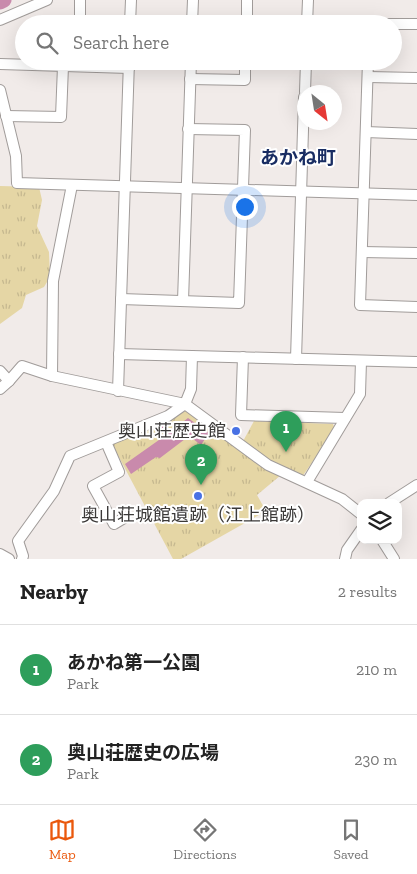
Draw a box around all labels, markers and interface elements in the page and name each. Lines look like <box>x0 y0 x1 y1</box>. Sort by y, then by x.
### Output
search box <box>15 15 402 70</box>
icon: search <box>33 29 61 57</box>
text: Search here <box>73 31 169 54</box>
north arrow <box>297 85 342 130</box>
district label: あかね町 <box>260 146 336 169</box>
your location <box>232 194 258 220</box>
pin: 1 <box>270 411 302 452</box>
place label: 奥山荘歴史館 <box>118 420 226 442</box>
marker: 奥山荘歴史館 <box>230 425 242 437</box>
pin: 2 <box>185 444 217 485</box>
marker: 奥山荘城館遺跡（江上館跡） <box>192 490 204 502</box>
map controls <box>357 499 402 544</box>
button: layers <box>357 499 402 544</box>
place label: 奥山荘城館遺跡（江上館跡） <box>81 504 315 526</box>
text: Nearby <box>20 579 88 604</box>
text: 2 results <box>338 582 397 601</box>
text: あかね第一公園 <box>67 651 200 674</box>
text: 1 <box>33 660 39 679</box>
text: 210 m <box>356 660 397 679</box>
text: Park <box>67 674 99 693</box>
text: 奥山荘歴史の広場 <box>67 741 219 764</box>
text: 2 <box>32 750 40 769</box>
text: 230 m <box>354 750 397 769</box>
text: Park <box>67 764 99 783</box>
tab: Map <box>48 816 76 863</box>
tab: Directions <box>173 816 237 863</box>
tab: Saved <box>333 816 369 863</box>

